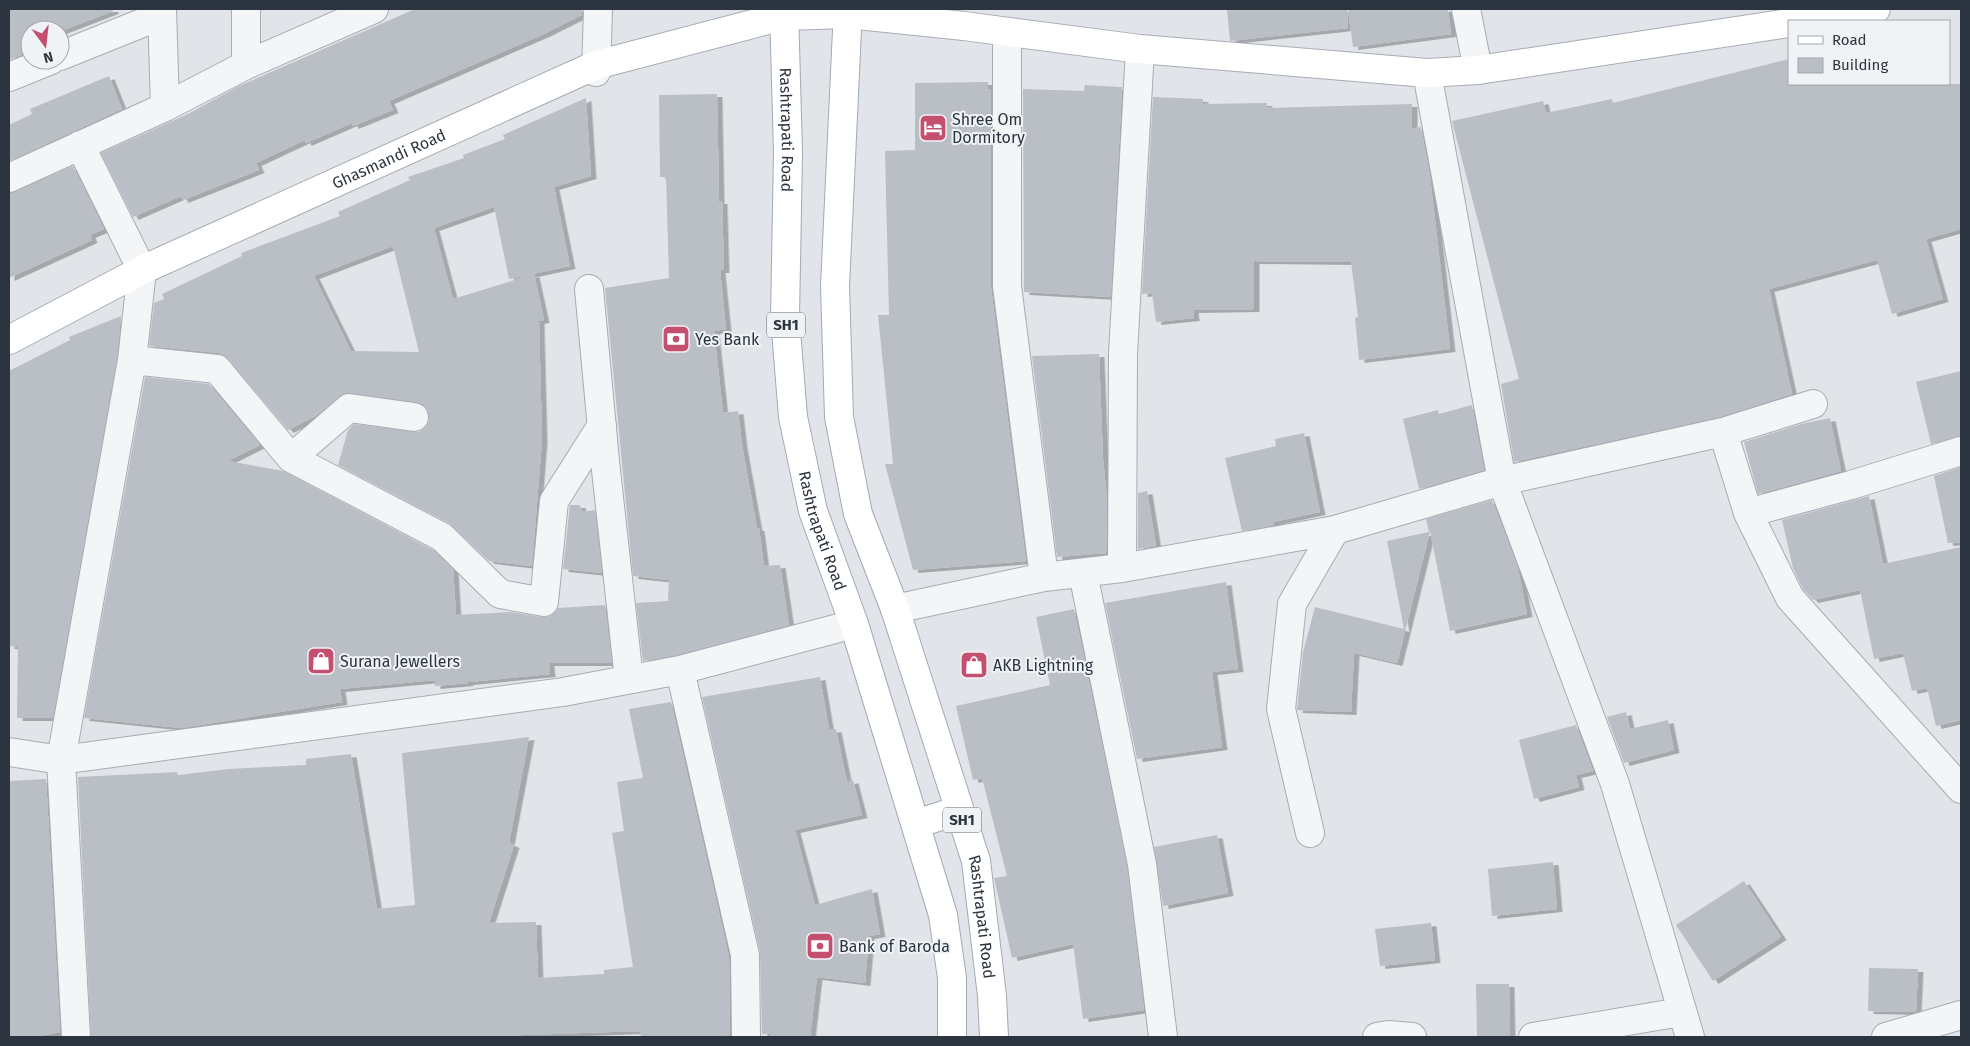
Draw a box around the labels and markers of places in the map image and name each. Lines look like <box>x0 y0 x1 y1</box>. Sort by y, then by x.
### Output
place label: Shree Om Dormitory <box>952 110 1025 147</box>
hotel icon: Shree Om Dormitory <box>918 113 948 143</box>
bank icon: Yes Bank <box>661 324 691 354</box>
place label: Yes Bank <box>695 330 760 349</box>
shop icon: Surana Jewellers <box>306 646 336 676</box>
shop icon: AKB Lightning <box>959 650 989 680</box>
place label: Surana Jewellers <box>340 652 460 671</box>
place label: AKB Lightning <box>993 656 1094 675</box>
bank icon: Bank of Baroda <box>805 931 835 961</box>
place label: Bank of Baroda <box>839 937 950 956</box>

